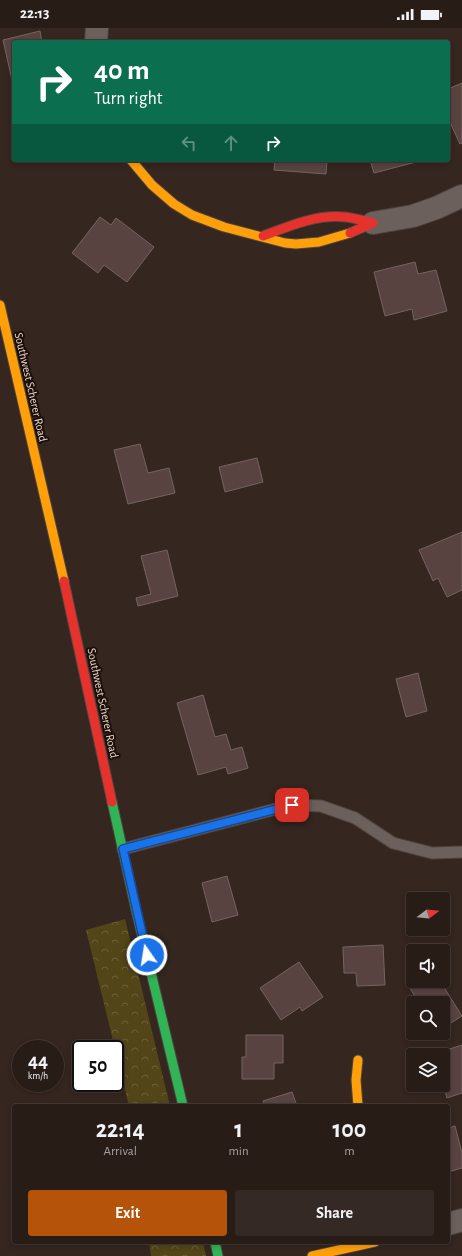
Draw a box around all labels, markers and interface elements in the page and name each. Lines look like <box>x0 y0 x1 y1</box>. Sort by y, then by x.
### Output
text: 22:13 <box>20 6 49 21</box>
icon: right <box>28 56 80 108</box>
text: 40 m <box>94 57 150 85</box>
text: Turn right <box>94 90 163 108</box>
icon: left <box>178 132 200 154</box>
icon: ahead <box>220 132 242 154</box>
icon: right <box>262 132 284 154</box>
street label: Southwest Scherer Road <box>13 331 49 443</box>
street label: Southwest Scherer Road <box>85 647 121 759</box>
pin <box>275 788 309 822</box>
icon: arrive <box>281 794 303 816</box>
north arrow <box>406 892 450 936</box>
map controls <box>406 892 450 1092</box>
position arrow <box>126 934 168 976</box>
button: sound <box>406 944 450 988</box>
button: search <box>406 996 450 1040</box>
speed limit sign: 50 <box>72 1040 124 1092</box>
button: layers <box>406 1048 450 1092</box>
text: 44 <box>28 1051 48 1071</box>
text: km/h <box>28 1071 48 1081</box>
text: 22:14 <box>96 1118 145 1142</box>
text: 1 <box>234 1118 243 1142</box>
text: 100 <box>333 1118 366 1142</box>
text: Arrival <box>104 1145 137 1158</box>
text: min <box>228 1145 249 1158</box>
text: m <box>344 1145 355 1158</box>
button: Exit <box>28 1190 227 1236</box>
button: Share <box>235 1190 434 1236</box>

